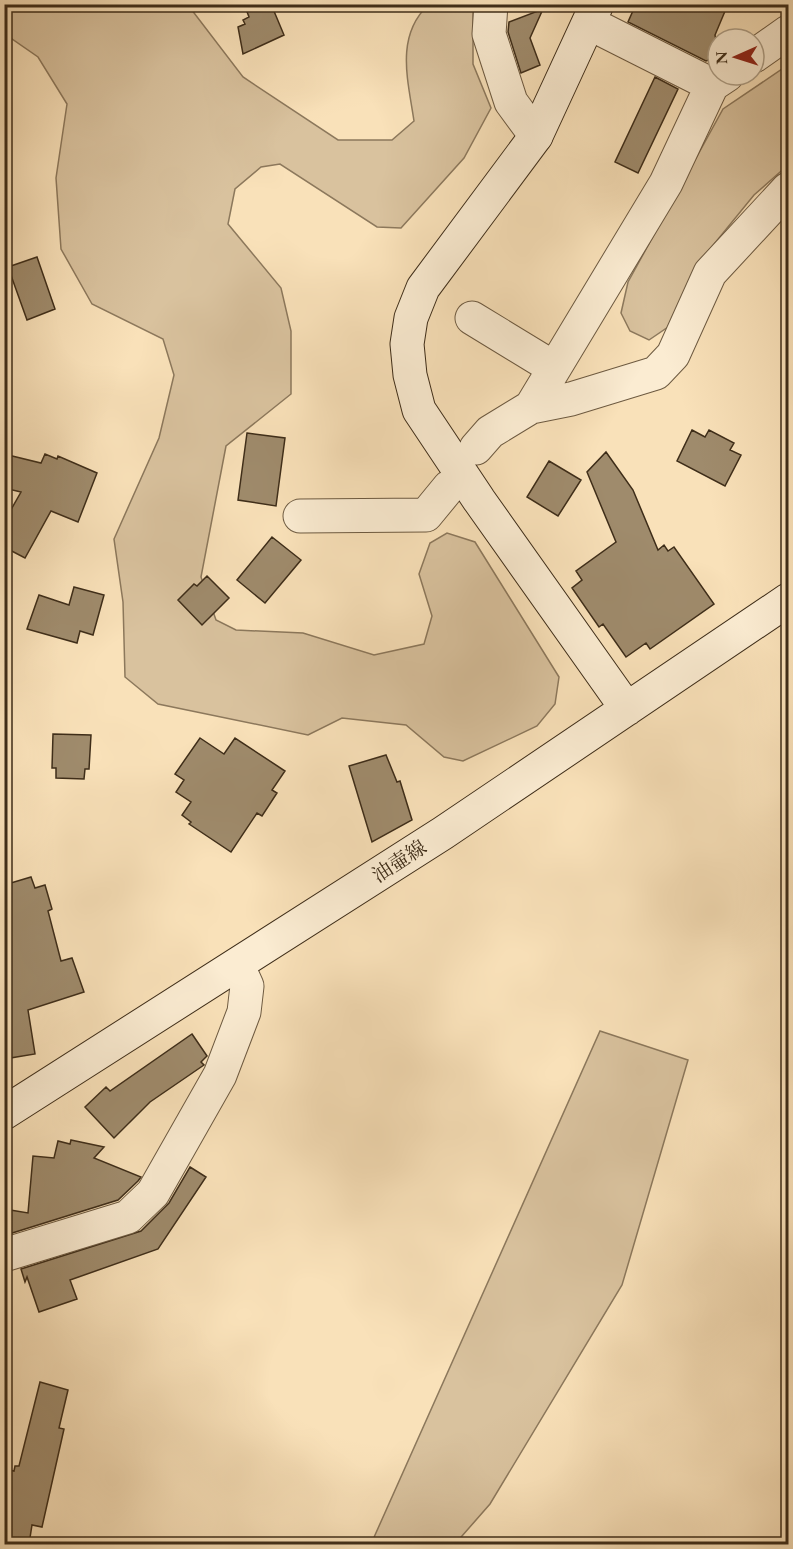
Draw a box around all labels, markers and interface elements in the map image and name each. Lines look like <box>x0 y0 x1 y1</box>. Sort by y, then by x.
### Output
north arrow <box>706 27 766 87</box>
text: N <box>711 51 732 65</box>
street label: 油壷線 <box>367 834 431 888</box>

